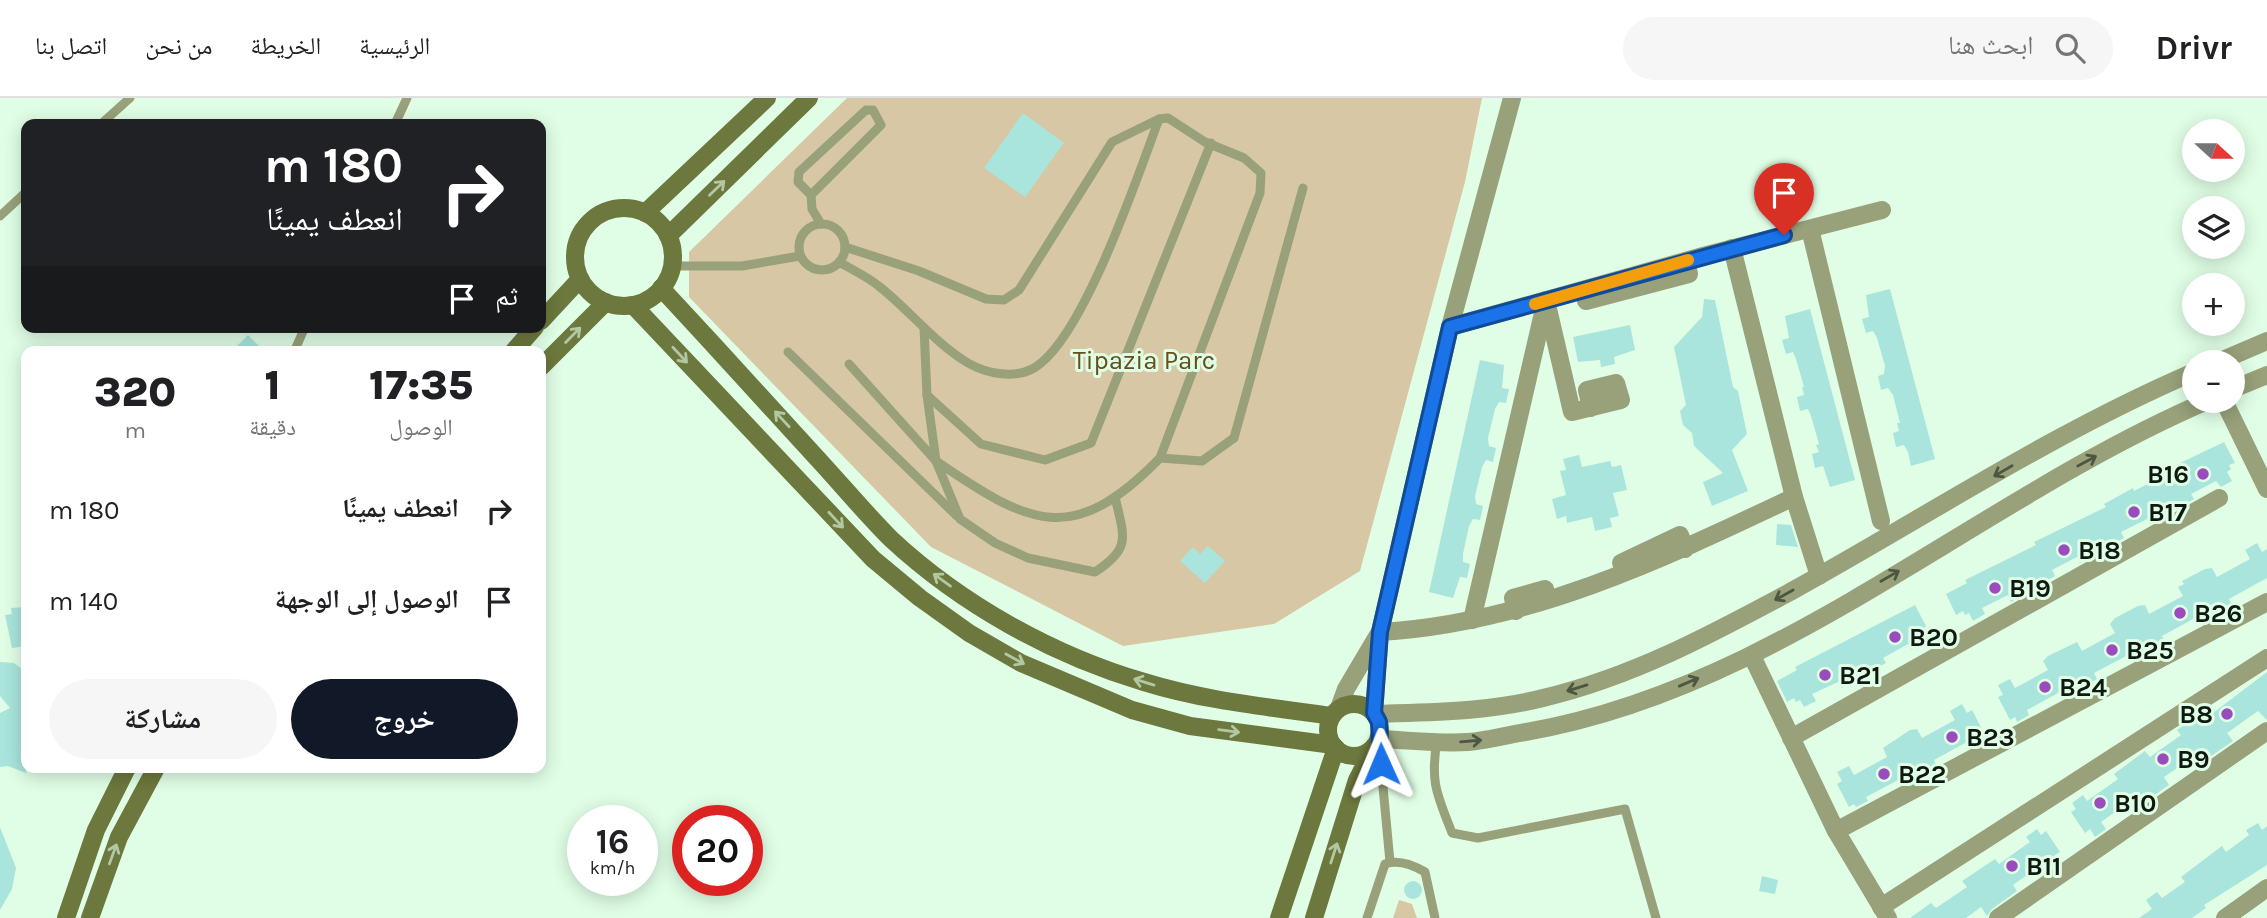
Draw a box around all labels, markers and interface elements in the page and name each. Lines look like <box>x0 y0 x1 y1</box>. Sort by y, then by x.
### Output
search box <box>1623 17 2113 80</box>
icon: search <box>2051 29 2089 67</box>
text: Drivr <box>2155 29 2232 67</box>
text: ابحث هنا <box>1948 30 2033 61</box>
text: اتصل بنا <box>35 32 107 60</box>
text: من نحن <box>145 32 213 60</box>
text: الخريطة <box>251 32 321 60</box>
text: الرئيسية <box>359 32 430 60</box>
north arrow <box>2182 119 2245 182</box>
map controls <box>2182 119 2245 413</box>
text: 180 m <box>264 137 403 194</box>
icon: right <box>427 147 518 238</box>
pin <box>1754 163 1814 235</box>
icon: arrive <box>1765 174 1803 212</box>
one-way arrow <box>708 180 725 197</box>
button: layers <box>2182 196 2245 259</box>
text: انعطف يمينًا <box>266 201 403 238</box>
button: + <box>2182 273 2245 336</box>
icon: arrive <box>443 280 481 318</box>
text: ثم <box>495 281 518 312</box>
one-way arrow <box>565 326 582 343</box>
park label: Tipazia Parc <box>1073 345 1215 376</box>
one-way arrow <box>672 346 688 364</box>
button: − <box>2182 350 2245 413</box>
text: 1 <box>265 360 281 410</box>
text: 17:35 <box>369 360 473 410</box>
text: 320 <box>94 367 176 417</box>
one-way arrow <box>774 411 790 429</box>
text: دقيقة <box>249 414 296 441</box>
text: الوصول <box>389 414 453 441</box>
text: m <box>124 417 146 444</box>
one-way arrow <box>2076 454 2096 468</box>
place label: B16 <box>2147 459 2189 490</box>
one-way arrow <box>1994 464 2014 478</box>
marker: B16 <box>2195 466 2211 482</box>
icon: right <box>480 492 518 530</box>
text: انعطف يمينًا <box>342 493 459 524</box>
text: 180 m <box>49 495 120 526</box>
place label: B17 <box>2148 497 2187 528</box>
marker: B17 <box>2126 504 2142 520</box>
one-way arrow <box>828 511 845 528</box>
place label: B18 <box>2078 535 2121 566</box>
marker: B18 <box>2056 542 2072 558</box>
one-way arrow <box>1879 569 1900 582</box>
one-way arrow <box>933 573 952 587</box>
place label: B19 <box>2009 573 2051 604</box>
marker: B19 <box>1987 580 2003 596</box>
icon: arrive <box>480 583 518 621</box>
text: الوصول إلى الوجهة <box>275 584 459 615</box>
text: 140 m <box>49 586 118 617</box>
one-way arrow <box>1774 589 1795 602</box>
place label: B26 <box>2194 598 2242 629</box>
marker: B26 <box>2172 605 2188 621</box>
place label: B20 <box>1909 622 1958 653</box>
marker: B20 <box>1887 629 1903 645</box>
place label: B25 <box>2126 635 2174 666</box>
marker: B25 <box>2104 642 2120 658</box>
one-way arrow <box>1004 652 1024 666</box>
place label: B21 <box>1839 660 1881 691</box>
marker: B21 <box>1817 667 1833 683</box>
place label: B24 <box>2059 672 2108 703</box>
one-way arrow <box>1134 675 1156 687</box>
one-way arrow <box>1678 675 1700 688</box>
button: مشاركة <box>49 679 277 759</box>
button: خروج <box>291 679 518 759</box>
marker: B24 <box>2037 679 2053 695</box>
one-way arrow <box>1567 683 1589 696</box>
place label: B8 <box>2179 699 2213 730</box>
marker: B8 <box>2219 706 2235 722</box>
place label: B23 <box>1966 722 2015 753</box>
one-way arrow <box>1217 725 1240 738</box>
position arrow <box>1344 727 1418 801</box>
marker: B23 <box>1944 729 1960 745</box>
one-way arrow <box>1459 734 1482 747</box>
place label: B9 <box>2177 744 2210 775</box>
marker: B9 <box>2155 751 2171 767</box>
place label: B22 <box>1898 759 1946 790</box>
marker: B22 <box>1876 766 1892 782</box>
place label: B10 <box>2114 788 2157 819</box>
marker: B10 <box>2092 795 2108 811</box>
speed limit sign: 20 <box>672 805 763 896</box>
text: 16 <box>596 821 629 862</box>
one-way arrow <box>1329 842 1342 864</box>
one-way arrow <box>108 843 120 865</box>
place label: B11 <box>2026 851 2061 882</box>
text: km/h <box>590 857 635 879</box>
marker: B11 <box>2004 858 2020 874</box>

